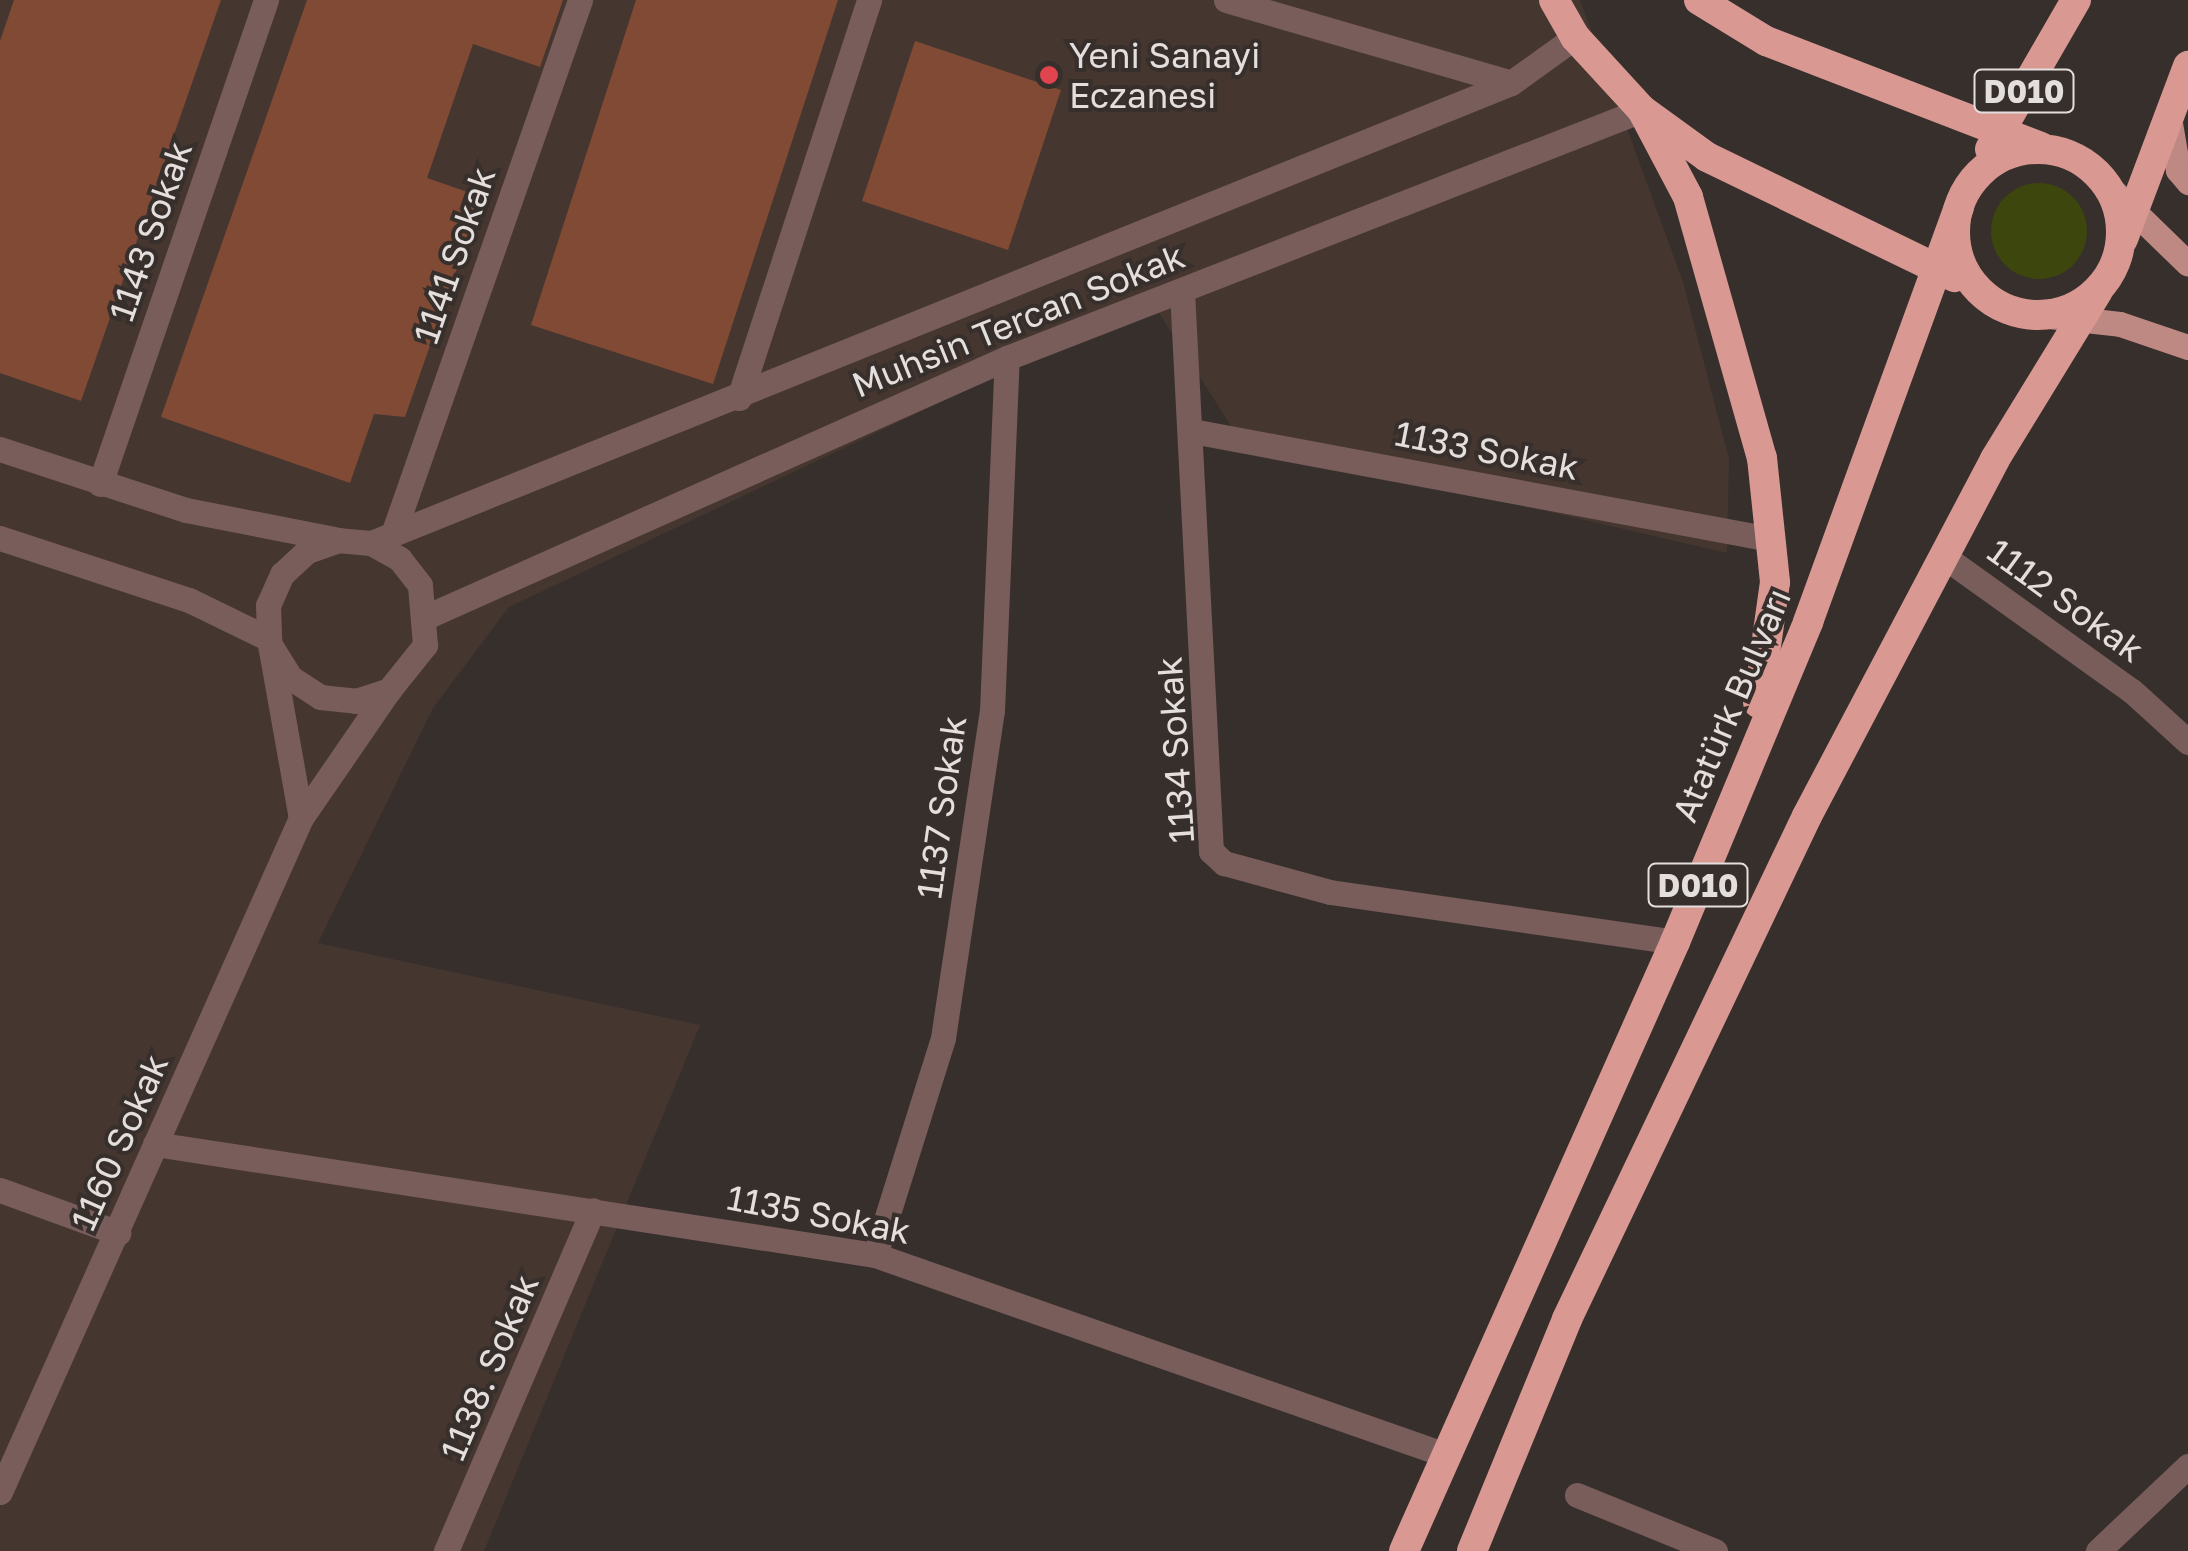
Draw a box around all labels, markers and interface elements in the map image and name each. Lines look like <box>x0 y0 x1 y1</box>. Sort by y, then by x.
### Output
place label: Yeni Sanayi Eczanesi <box>1069 34 1260 116</box>
marker: Yeni Sanayi Eczanesi <box>1038 64 1060 86</box>
road number: D010 <box>1972 64 2076 118</box>
street label: 1143 Sokak <box>100 136 200 326</box>
street label: 1141 Sokak <box>404 161 504 349</box>
street label: Muhsin Tercan Sokak <box>846 234 1190 406</box>
street label: 1133 Sokak <box>1392 412 1582 488</box>
street label: 1112 Sokak <box>1980 529 2152 671</box>
street label: Atatürk Bulvarı <box>1663 582 1799 828</box>
street label: 1134 Sokak <box>1148 655 1202 845</box>
street label: 1137 Sokak <box>907 713 975 901</box>
road number: D010 <box>1646 858 1750 912</box>
street label: 1160 Sokak <box>62 1048 176 1236</box>
street label: 1135 Sokak <box>724 1176 914 1252</box>
street label: 1138. Sokak <box>431 1268 547 1466</box>

